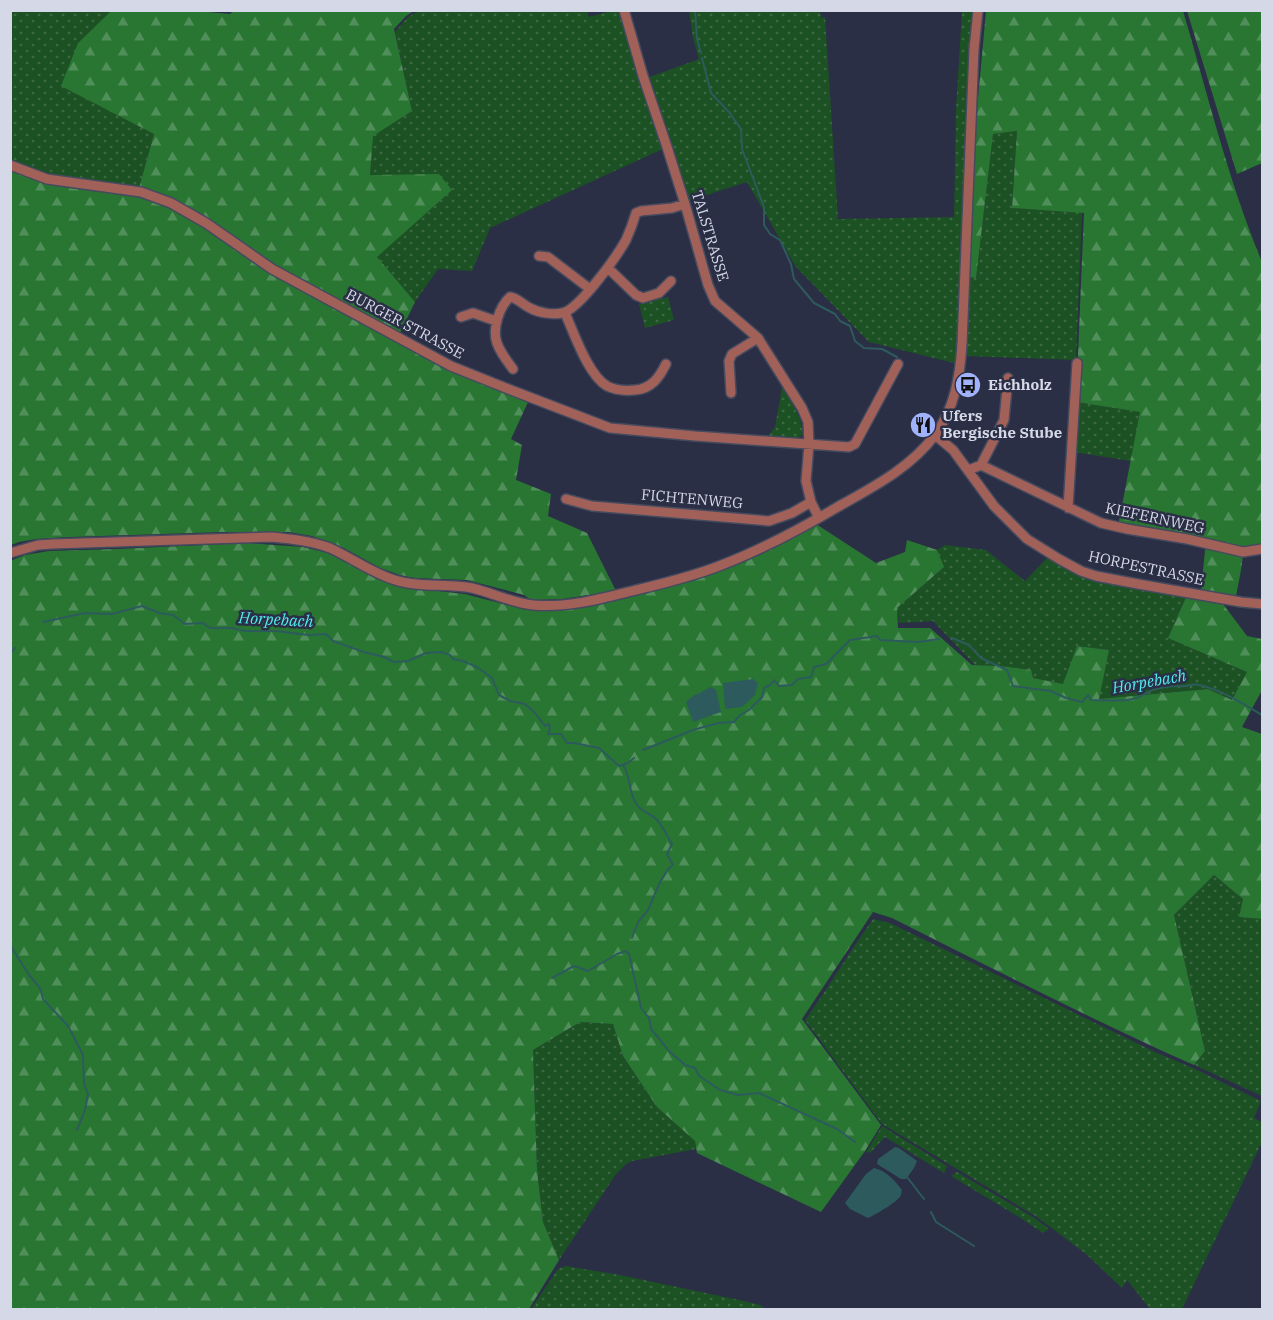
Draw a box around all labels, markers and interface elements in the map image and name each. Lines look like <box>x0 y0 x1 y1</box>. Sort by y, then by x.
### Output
street label: TALSTRASSE <box>688 188 733 284</box>
street label: BURGER STRASSE <box>343 284 468 363</box>
bus stop icon: Eichholz <box>953 370 983 400</box>
place label: Eichholz <box>988 375 1052 394</box>
place label: Ufers Bergische Stube <box>942 406 1062 442</box>
restaurant icon: Ufers Bergische Stube <box>908 410 938 440</box>
street label: FICHTENWEG <box>640 485 744 512</box>
street label: KIEFERNWEG <box>1104 498 1207 537</box>
street label: HORPESTRASSE <box>1087 546 1206 589</box>
water label: Horpebach <box>237 607 314 631</box>
water label: Horpebach <box>1109 665 1188 698</box>

